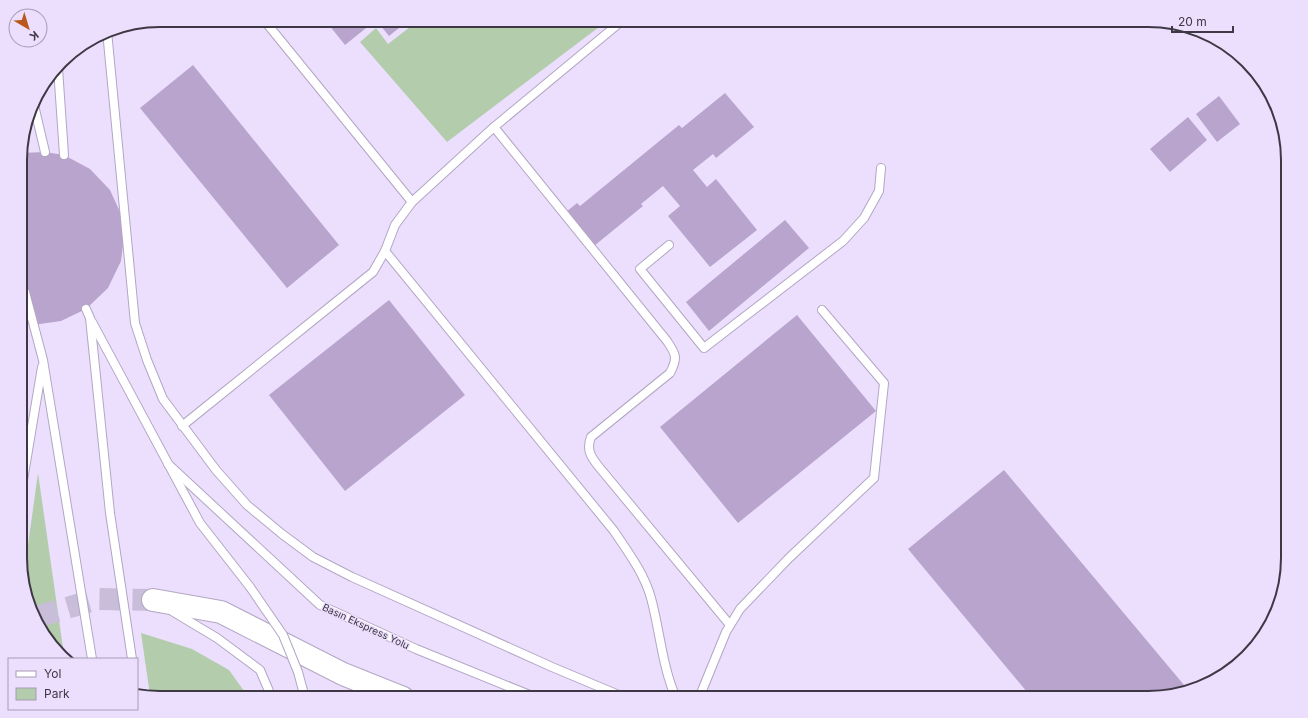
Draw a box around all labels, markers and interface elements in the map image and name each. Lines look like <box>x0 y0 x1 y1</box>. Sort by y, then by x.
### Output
north arrow <box>8 8 48 48</box>
scale bar <box>1172 8 1233 34</box>
text: 20 m <box>1178 14 1207 29</box>
text: K <box>27 28 42 44</box>
street label: Basın Ekspress Yolu <box>321 601 411 651</box>
legend <box>8 658 138 710</box>
text: Yol <box>44 666 61 681</box>
text: Park <box>44 686 70 701</box>

